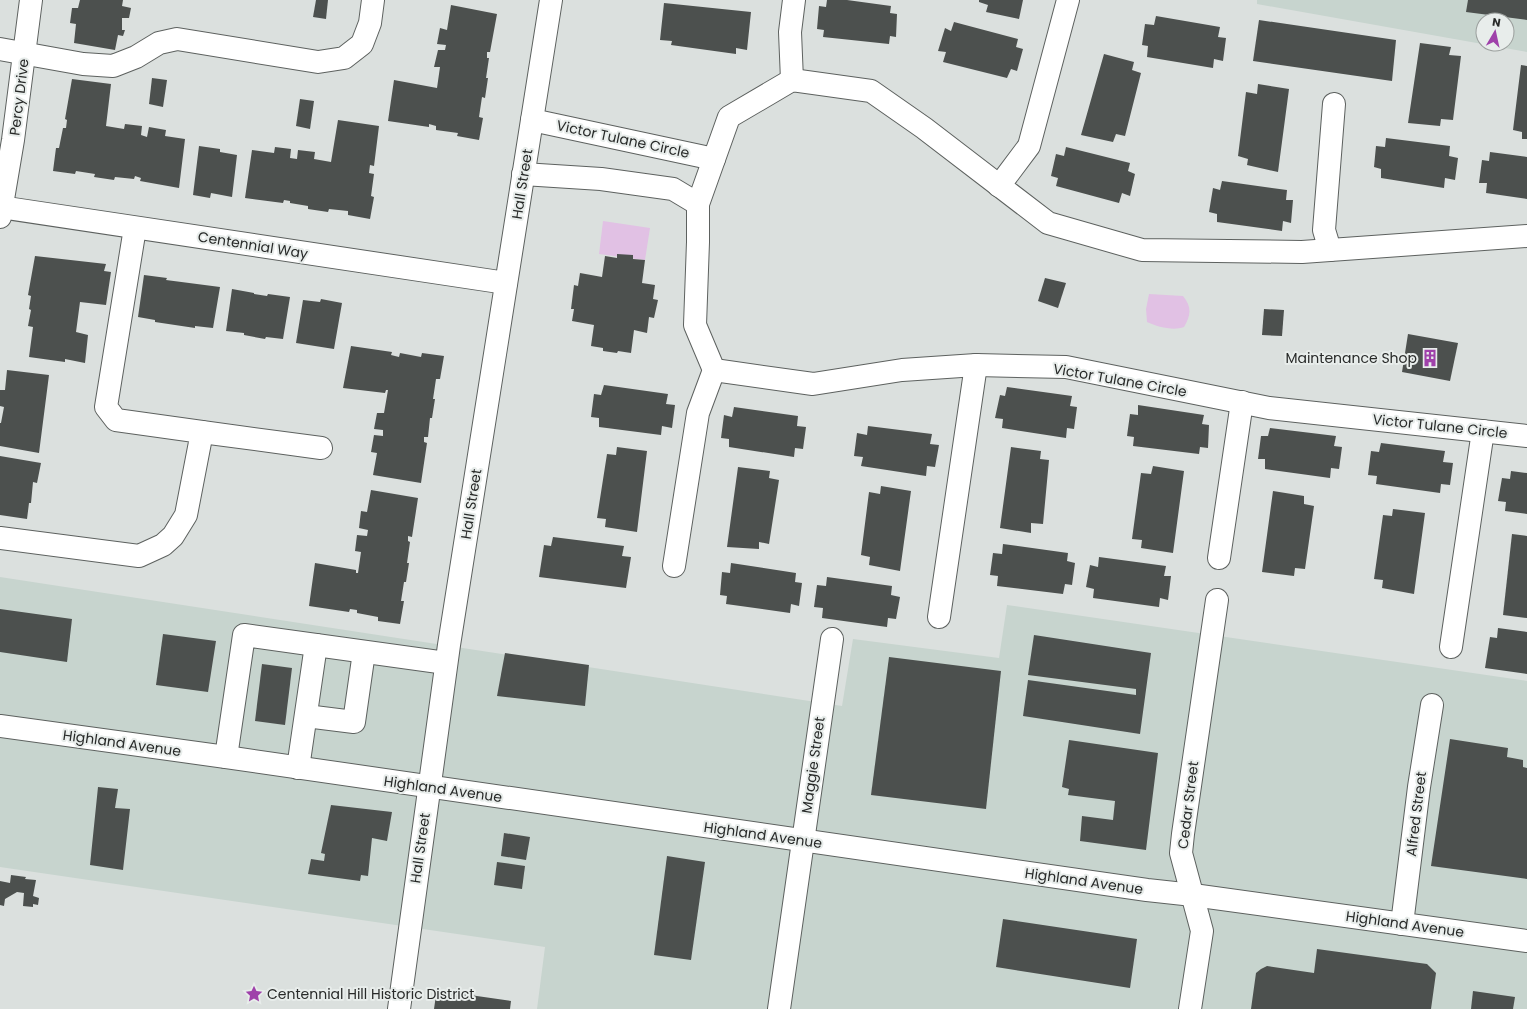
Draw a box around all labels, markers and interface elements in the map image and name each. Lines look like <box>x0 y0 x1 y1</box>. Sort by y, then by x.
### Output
north arrow <box>1475 12 1515 52</box>
text: N <box>1491 14 1502 31</box>
street label: Percy Drive <box>4 57 34 137</box>
street label: Victor Tulane Circle <box>555 115 692 163</box>
street label: Hall Street <box>507 147 537 221</box>
street label: Centennial Way <box>196 226 310 264</box>
place label: Maintenance Shop <box>1285 348 1417 368</box>
building icon: Maintenance Shop <box>1420 348 1440 368</box>
street label: Victor Tulane Circle <box>1052 358 1189 402</box>
street label: Victor Tulane Circle <box>1372 409 1509 443</box>
street label: Hall Street <box>456 467 486 541</box>
street label: Maggie Street <box>796 715 830 815</box>
street label: Highland Avenue <box>62 725 183 761</box>
street label: Cedar Street <box>1173 760 1203 850</box>
street label: Alfred Street <box>1401 770 1431 858</box>
street label: Highland Avenue <box>383 771 504 807</box>
street label: Hall Street <box>405 812 435 884</box>
street label: Highland Avenue <box>703 817 824 853</box>
street label: Highland Avenue <box>1024 863 1145 899</box>
street label: Highland Avenue <box>1345 906 1466 942</box>
place icon: Centennial Hill Historic District <box>244 984 264 1004</box>
place label: Centennial Hill Historic District <box>267 984 474 1004</box>

